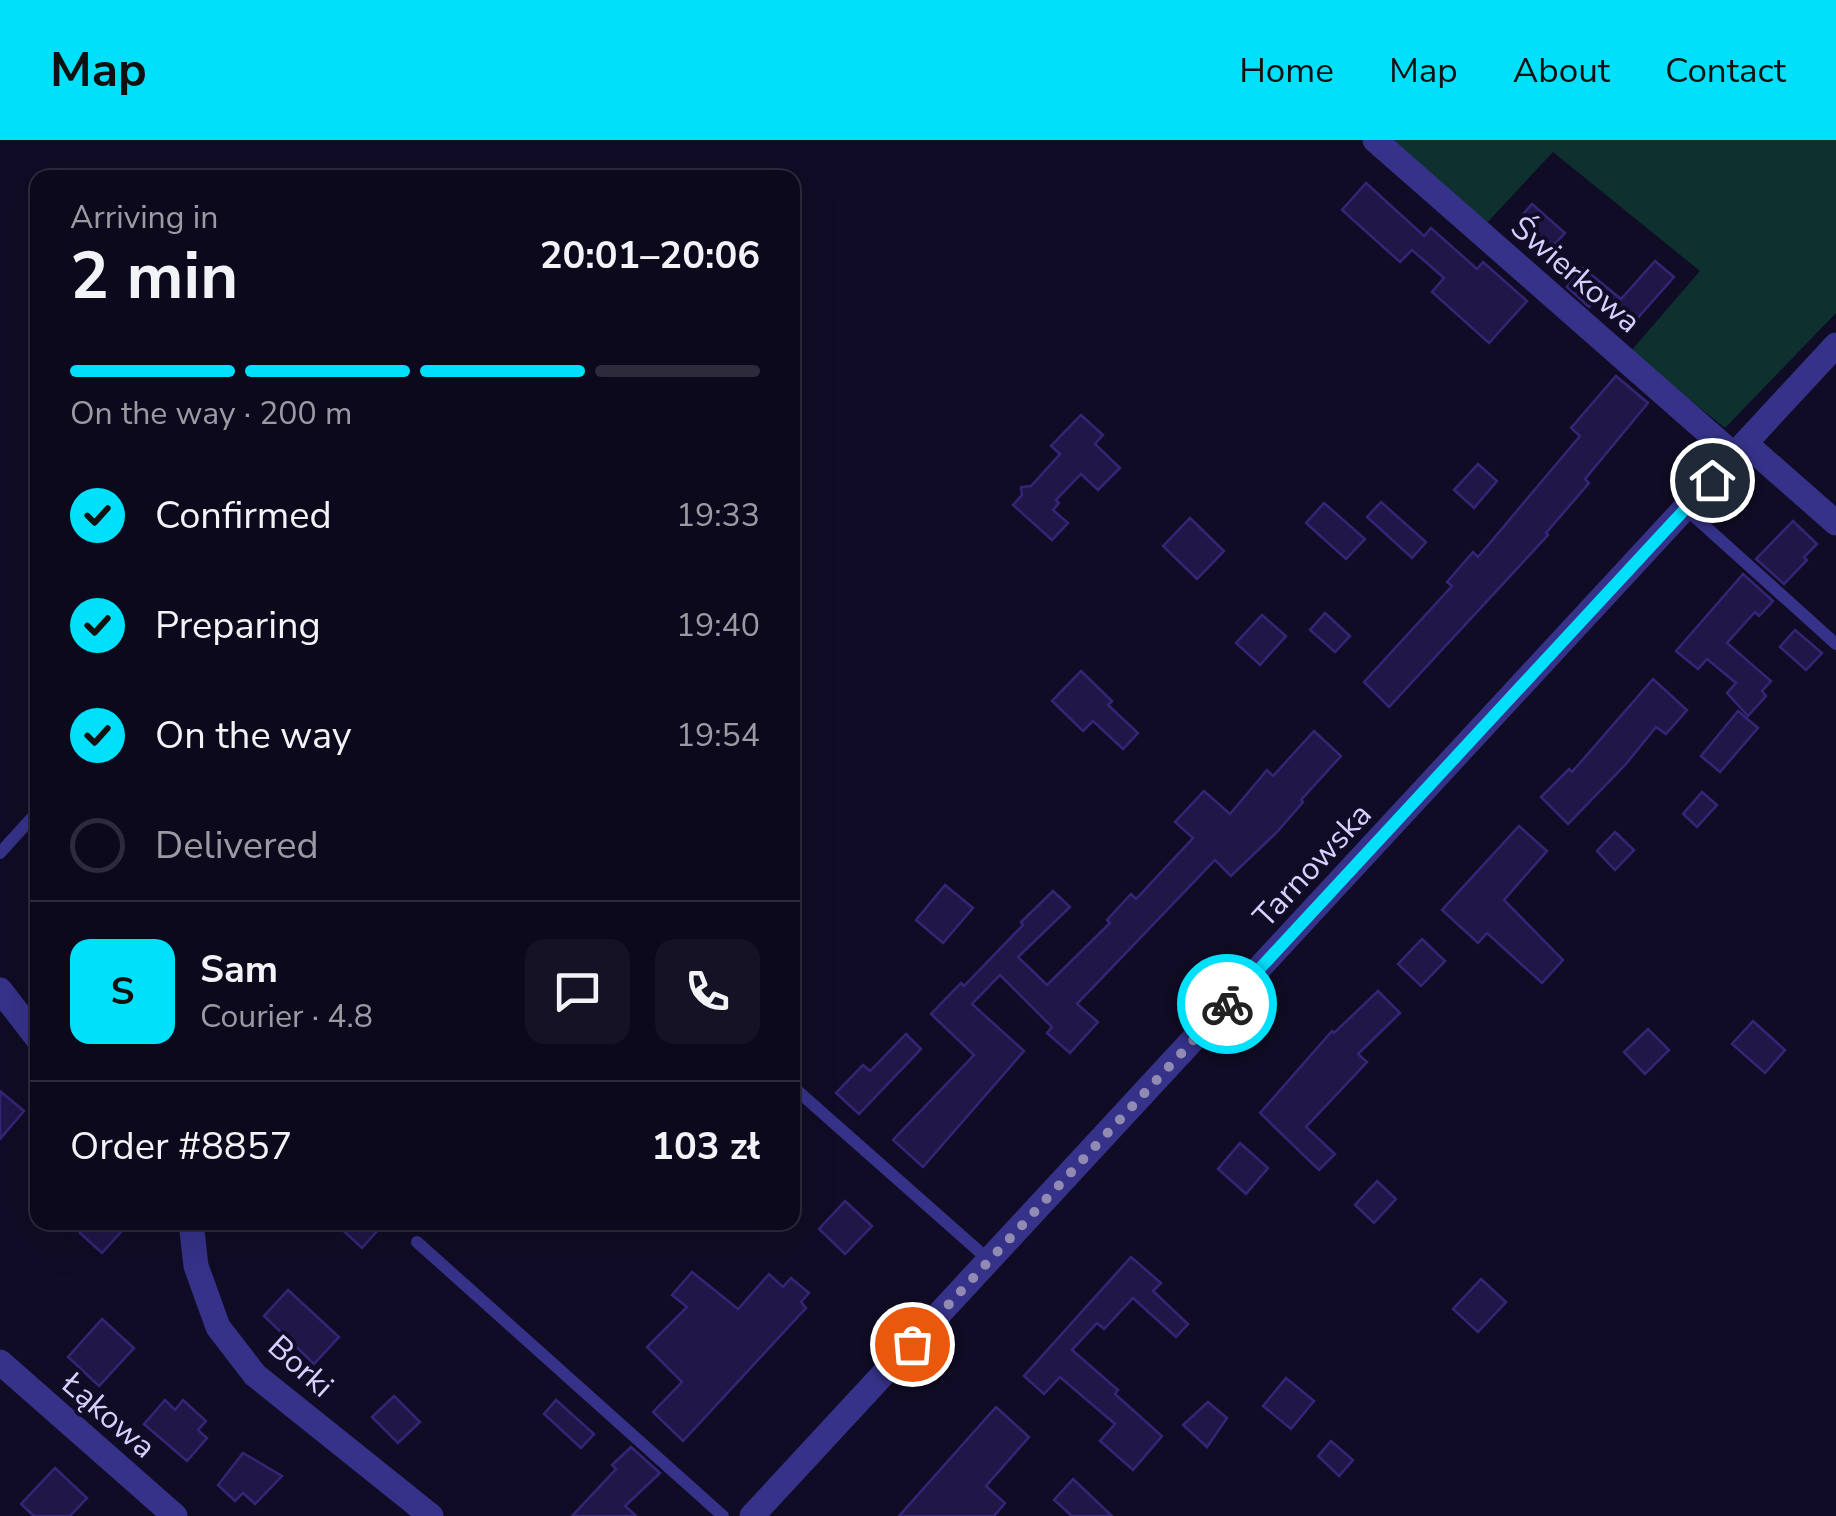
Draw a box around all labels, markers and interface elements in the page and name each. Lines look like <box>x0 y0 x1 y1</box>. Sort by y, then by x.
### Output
text: Map <box>50 37 147 103</box>
text: Home <box>1239 47 1334 94</box>
text: Map <box>1389 47 1458 94</box>
text: About <box>1513 47 1610 94</box>
text: Contact <box>1665 47 1786 94</box>
text: Arriving in <box>70 196 218 239</box>
street label: Świerkowa <box>1502 206 1650 343</box>
text: 20:01–20:06 <box>540 230 760 281</box>
text: 2 min <box>70 232 238 321</box>
text: On the way · 200 m <box>70 392 352 435</box>
pin <box>1670 438 1755 523</box>
icon: home <box>1685 453 1740 508</box>
icon: check <box>70 488 125 543</box>
text: Confirmed <box>155 490 332 541</box>
text: 19:33 <box>676 494 760 537</box>
icon: check <box>70 598 125 653</box>
text: Preparing <box>155 600 321 651</box>
text: 19:40 <box>676 604 760 647</box>
icon: check <box>70 708 125 763</box>
text: On the way <box>155 710 351 761</box>
text: 19:54 <box>676 714 760 757</box>
street label: Tarnowska <box>1244 794 1381 937</box>
text: Delivered <box>155 820 319 871</box>
button: chat <box>525 939 630 1044</box>
button: phone <box>655 939 760 1044</box>
text: Sam <box>200 944 278 995</box>
courier <box>1177 954 1277 1054</box>
text: S <box>111 966 134 1017</box>
icon: bike <box>1200 977 1255 1032</box>
text: Courier · 4.8 <box>200 995 373 1038</box>
text: Order #8857 <box>70 1121 292 1172</box>
text: 103 zł <box>651 1121 760 1172</box>
pin <box>870 1302 955 1387</box>
icon: bag <box>885 1317 940 1372</box>
street label: Borki <box>259 1326 343 1407</box>
street label: Łąkowa <box>52 1362 165 1468</box>

